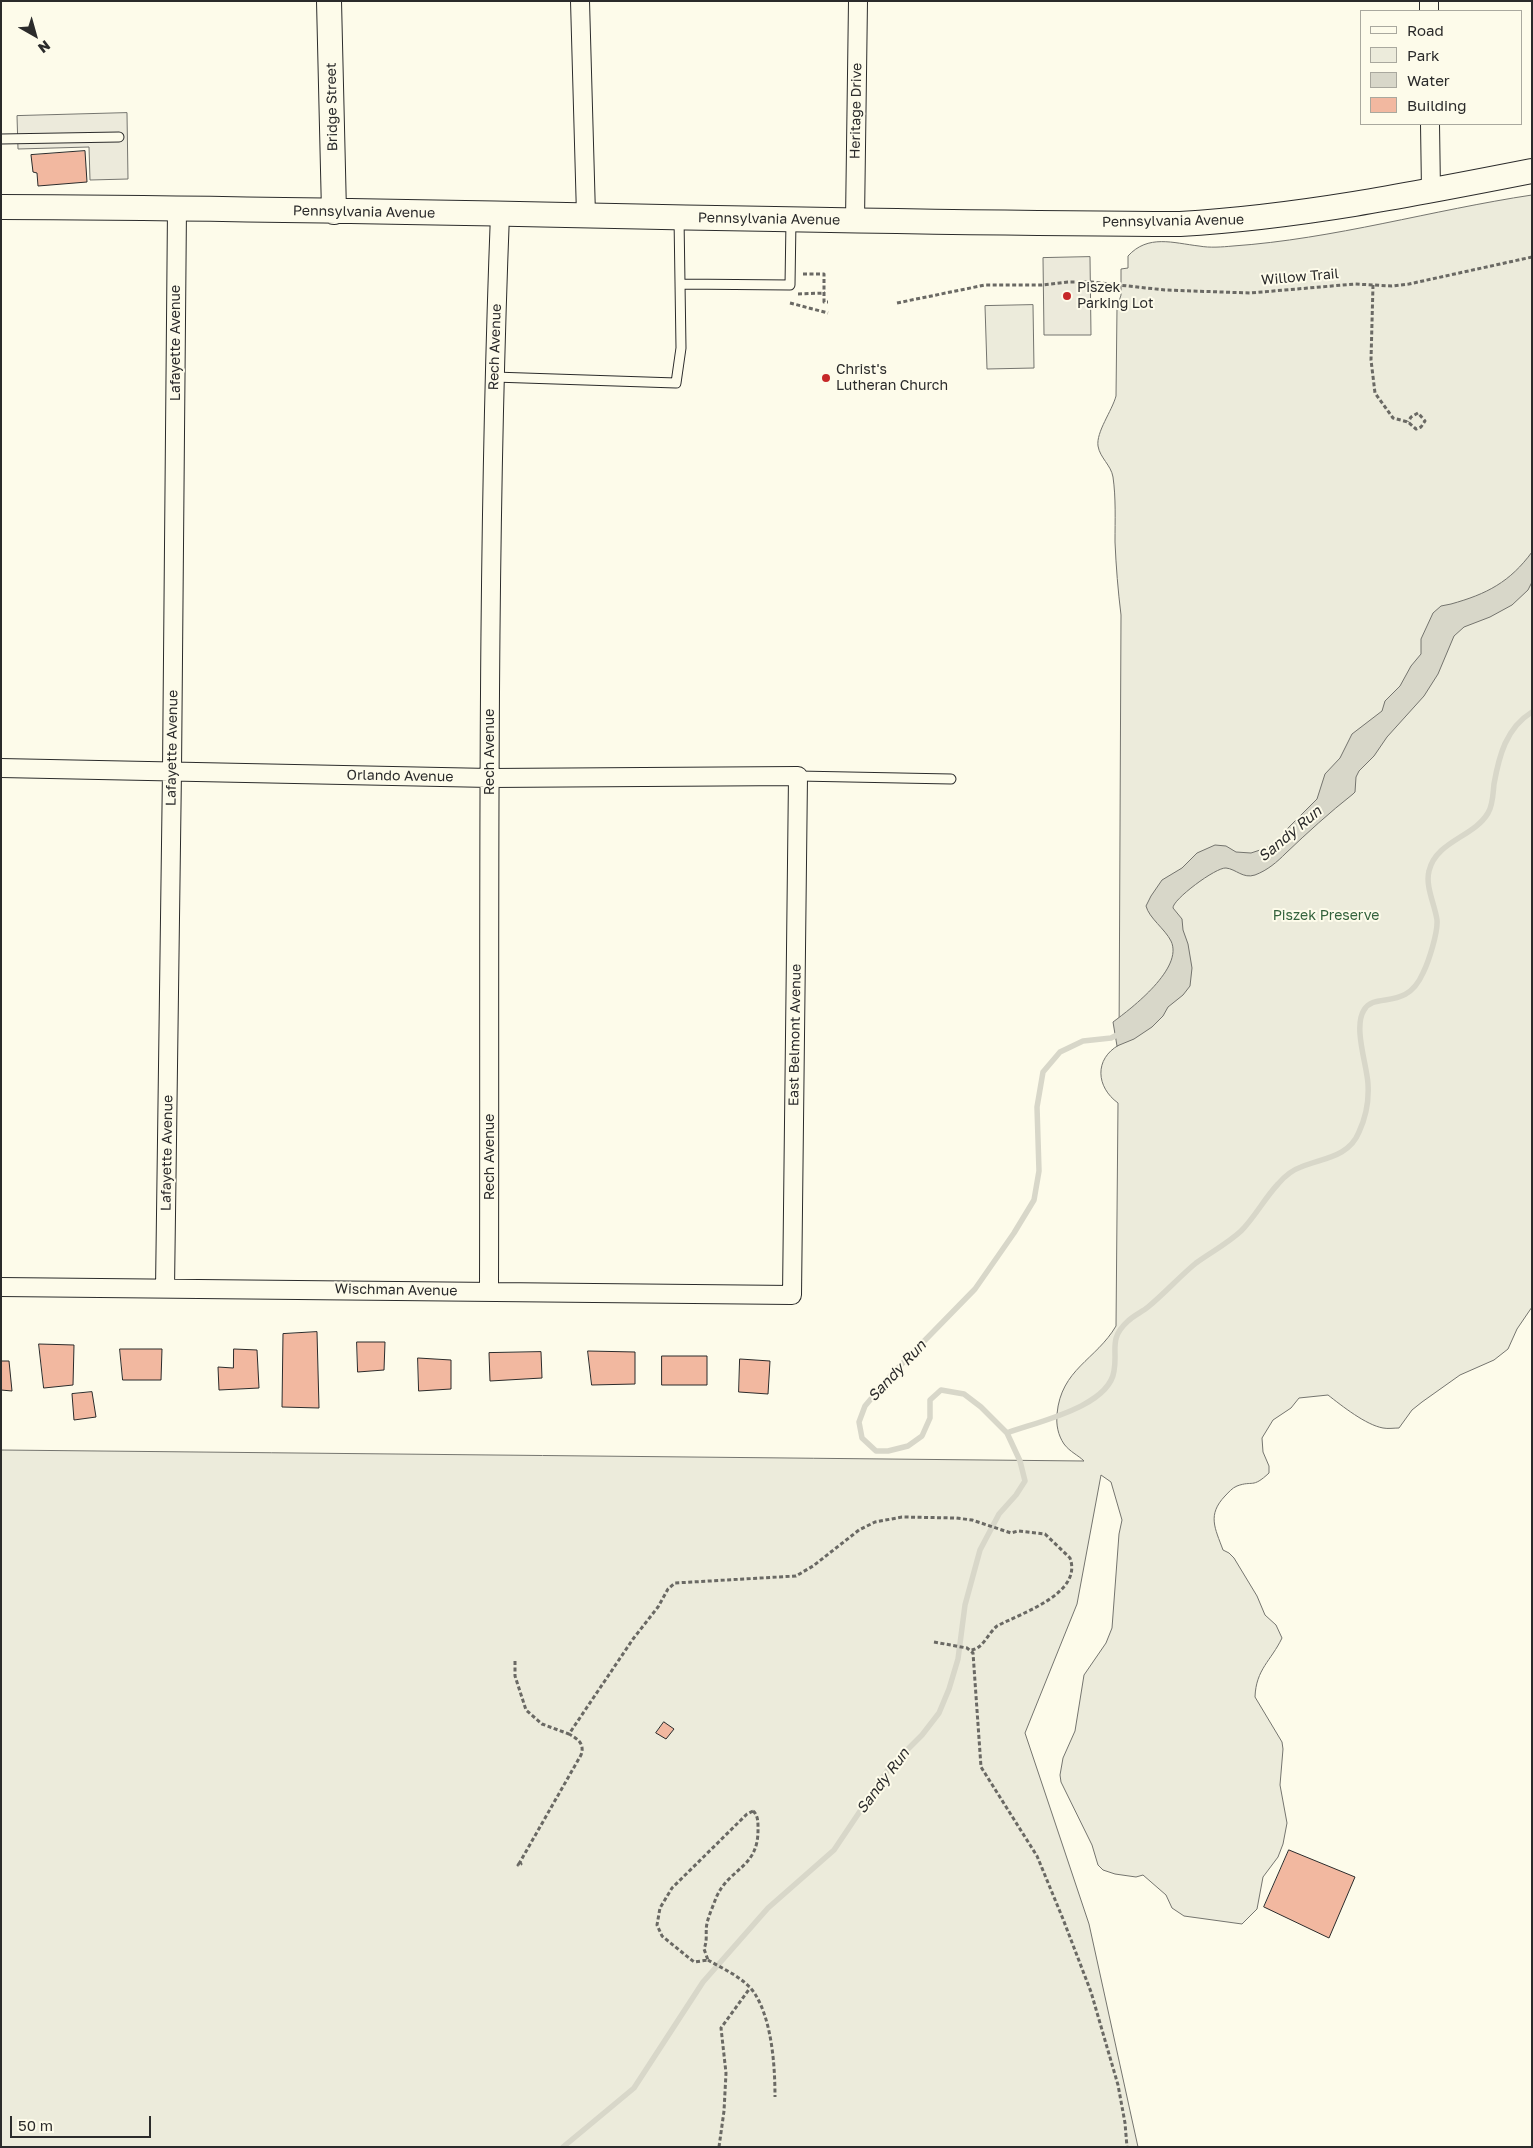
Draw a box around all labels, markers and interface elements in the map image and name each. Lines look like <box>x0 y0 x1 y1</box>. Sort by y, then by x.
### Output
north arrow <box>10 10 60 60</box>
legend <box>1360 10 1523 125</box>
text: Road <box>1407 21 1444 39</box>
text: N <box>35 37 54 57</box>
text: Park <box>1407 46 1439 64</box>
street label: Bridge Street <box>323 62 341 152</box>
street label: Heritage Drive <box>847 63 865 159</box>
text: Water <box>1407 71 1450 89</box>
text: Building <box>1407 96 1467 114</box>
street label: Pennsylvania Avenue <box>293 202 435 222</box>
street label: Pennsylvania Avenue <box>698 209 840 229</box>
street label: Pennsylvania Avenue <box>1102 211 1244 231</box>
street label: Willow Trail <box>1260 265 1340 289</box>
place label: Piszek Parking Lot <box>1077 280 1154 312</box>
street label: Lafayette Avenue <box>168 285 184 401</box>
marker: Piszek Parking Lot <box>1061 290 1073 302</box>
street label: Rech Avenue <box>485 303 505 391</box>
place label: Christ's Lutheran Church <box>836 362 948 394</box>
marker: Christ's Lutheran Church <box>820 372 832 384</box>
street label: Lafayette Avenue <box>163 690 181 806</box>
street label: Rech Avenue <box>482 709 498 795</box>
street label: Orlando Avenue <box>346 767 454 785</box>
water label: Sandy Run <box>1255 802 1325 866</box>
park label: Piszek Preserve <box>1273 908 1379 924</box>
street label: East Belmont Avenue <box>785 964 805 1106</box>
street label: Lafayette Avenue <box>158 1095 176 1211</box>
street label: Rech Avenue <box>482 1114 498 1200</box>
street label: Wischman Avenue <box>335 1281 457 1299</box>
water label: Sandy Run <box>864 1337 930 1405</box>
water label: Sandy Run <box>853 1745 913 1817</box>
scale bar <box>12 2106 154 2138</box>
text: 50 m <box>18 2116 53 2134</box>

